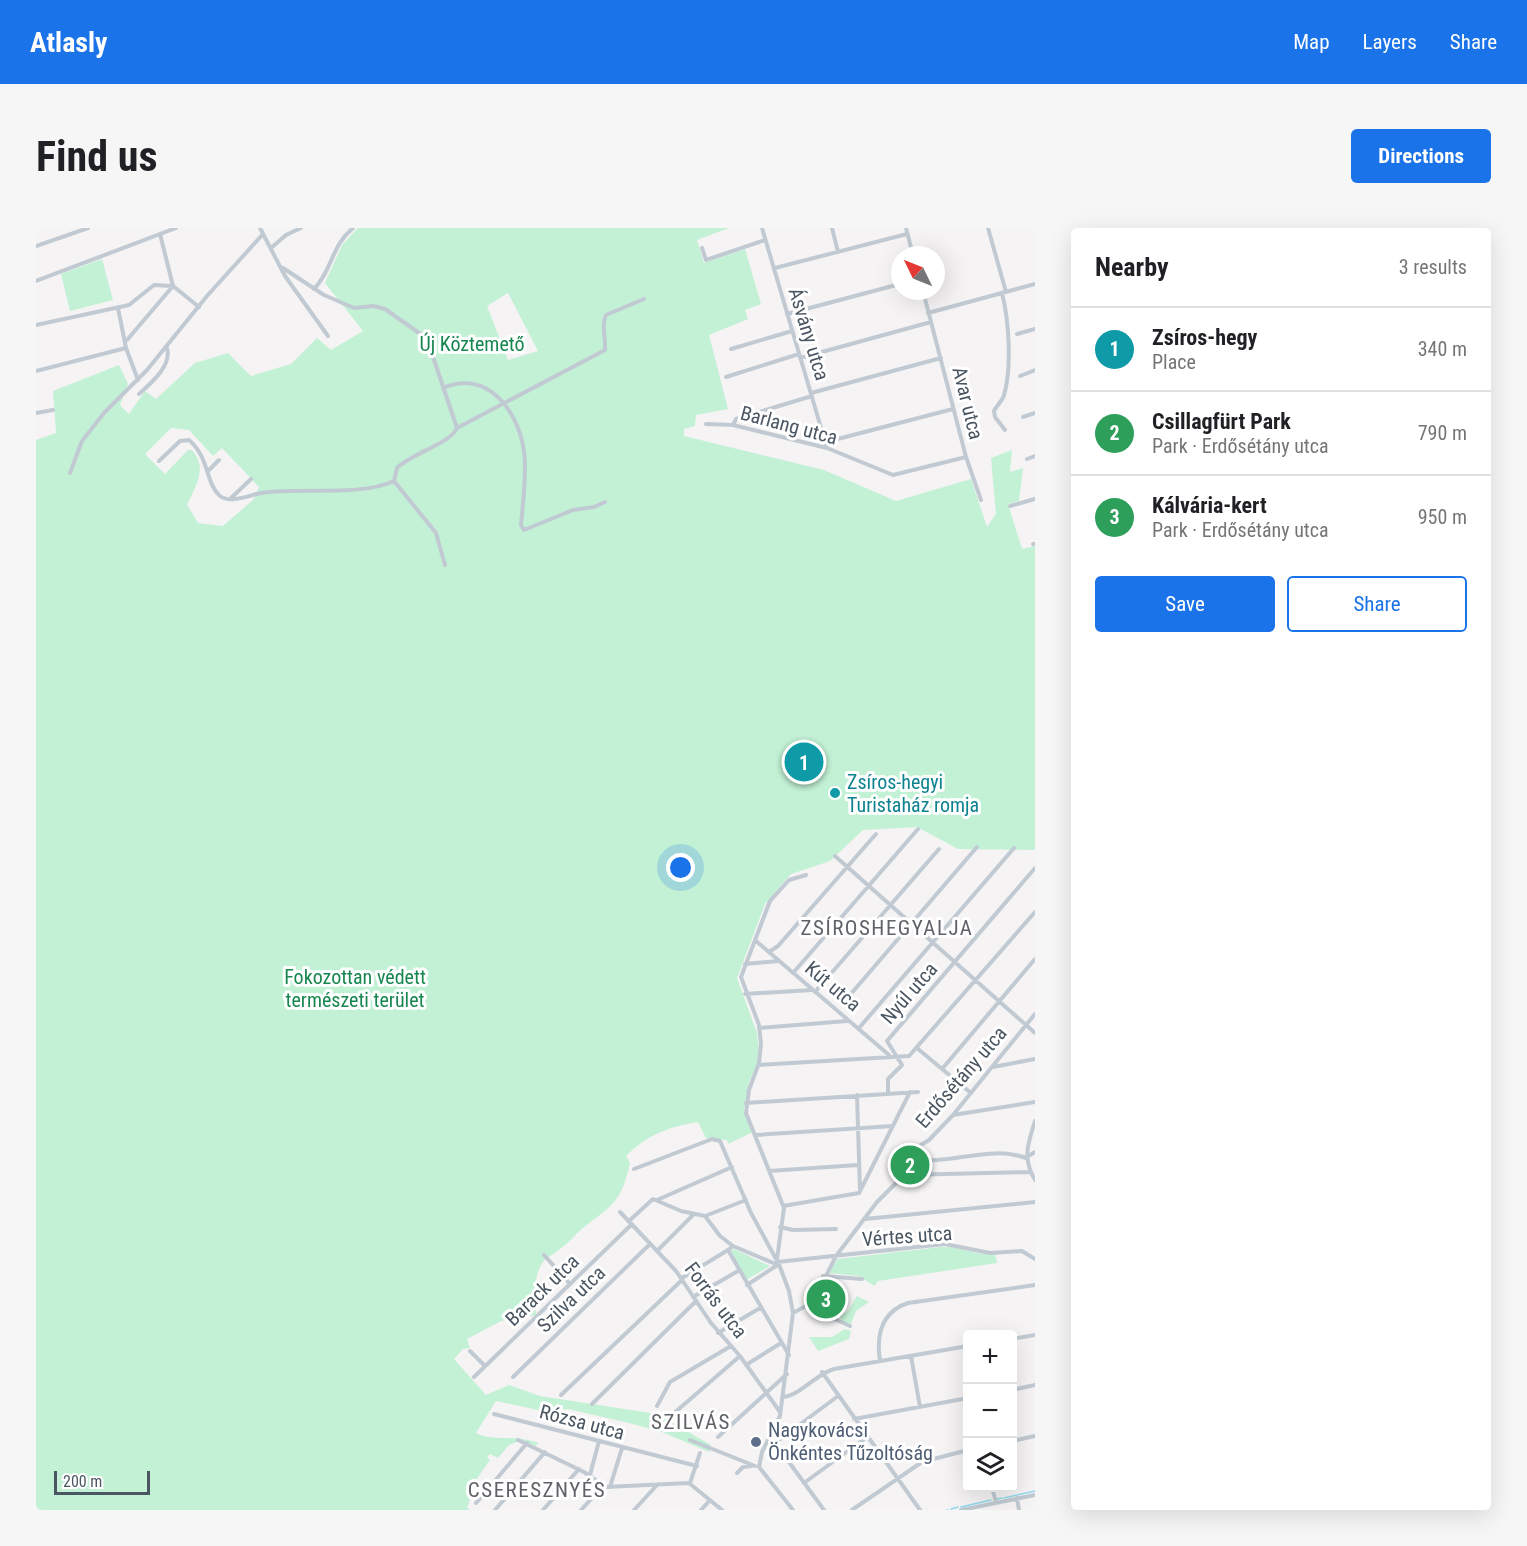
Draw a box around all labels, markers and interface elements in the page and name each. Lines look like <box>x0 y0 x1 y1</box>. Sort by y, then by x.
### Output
text: Atlasly <box>30 26 108 59</box>
text: Map <box>1293 30 1330 54</box>
text: Layers <box>1363 30 1417 54</box>
text: Share <box>1450 30 1497 54</box>
button: Directions <box>1351 129 1491 183</box>
text: Find us <box>36 132 157 181</box>
north arrow <box>891 246 945 300</box>
text: Nearby <box>1095 252 1169 282</box>
text: 3 results <box>1399 255 1467 279</box>
street label: Ásvány utca <box>784 285 834 383</box>
text: Zsíros-hegy <box>1152 325 1257 350</box>
park label: Új Köztemető <box>419 332 525 356</box>
text: 1 <box>1109 337 1120 361</box>
text: 340 m <box>1418 337 1467 361</box>
text: Place <box>1152 350 1196 374</box>
street label: Avar utca <box>947 364 989 442</box>
street label: Barlang utca <box>738 401 840 449</box>
text: Csillagfürt Park <box>1152 409 1291 434</box>
text: 2 <box>1109 421 1120 445</box>
text: 790 m <box>1418 421 1467 445</box>
text: Park · Erdősétány utca <box>1152 434 1329 458</box>
text: Kálvária-kert <box>1152 493 1267 518</box>
text: 3 <box>1109 505 1120 529</box>
text: 950 m <box>1418 505 1467 529</box>
text: Park · Erdősétány utca <box>1152 518 1329 542</box>
button: Save <box>1095 576 1275 632</box>
button: Share <box>1287 576 1467 632</box>
pin: 1 <box>784 740 824 784</box>
place label: Zsíros-hegyi Turistaház romja <box>847 770 979 817</box>
marker: Zsíros-hegyi Turistaház romja <box>828 786 842 800</box>
your location <box>666 853 695 882</box>
district label: ZSÍROSHEGYALJA <box>801 916 973 940</box>
street label: Kút utca <box>800 956 866 1016</box>
street label: Nyúl utca <box>876 957 942 1029</box>
park label: Fokozottan védett természeti terület <box>284 965 426 1012</box>
street label: Erdősétány utca <box>910 1021 1012 1133</box>
pin: 2 <box>890 1142 930 1188</box>
street label: Vértes utca <box>861 1221 953 1251</box>
street label: Barack utca <box>500 1249 584 1331</box>
street label: Forrás utca <box>680 1257 752 1343</box>
street label: Szilva utca <box>532 1261 610 1337</box>
pin: 3 <box>806 1276 846 1322</box>
map controls <box>963 1330 1017 1492</box>
button: + <box>963 1330 1017 1384</box>
button: − <box>963 1384 1017 1438</box>
street label: Rózsa utca <box>537 1399 627 1445</box>
district label: SZILVÁS <box>651 1410 731 1434</box>
place label: Nagykovácsi Önkéntes Tűzoltóság <box>768 1418 933 1465</box>
marker: Nagykovácsi Önkéntes Tűzoltóság <box>749 1435 763 1449</box>
button: layers <box>963 1438 1017 1492</box>
scale bar <box>54 1468 150 1496</box>
text: 200 m <box>63 1472 102 1491</box>
district label: CSERESZNYÉS <box>468 1478 606 1502</box>

